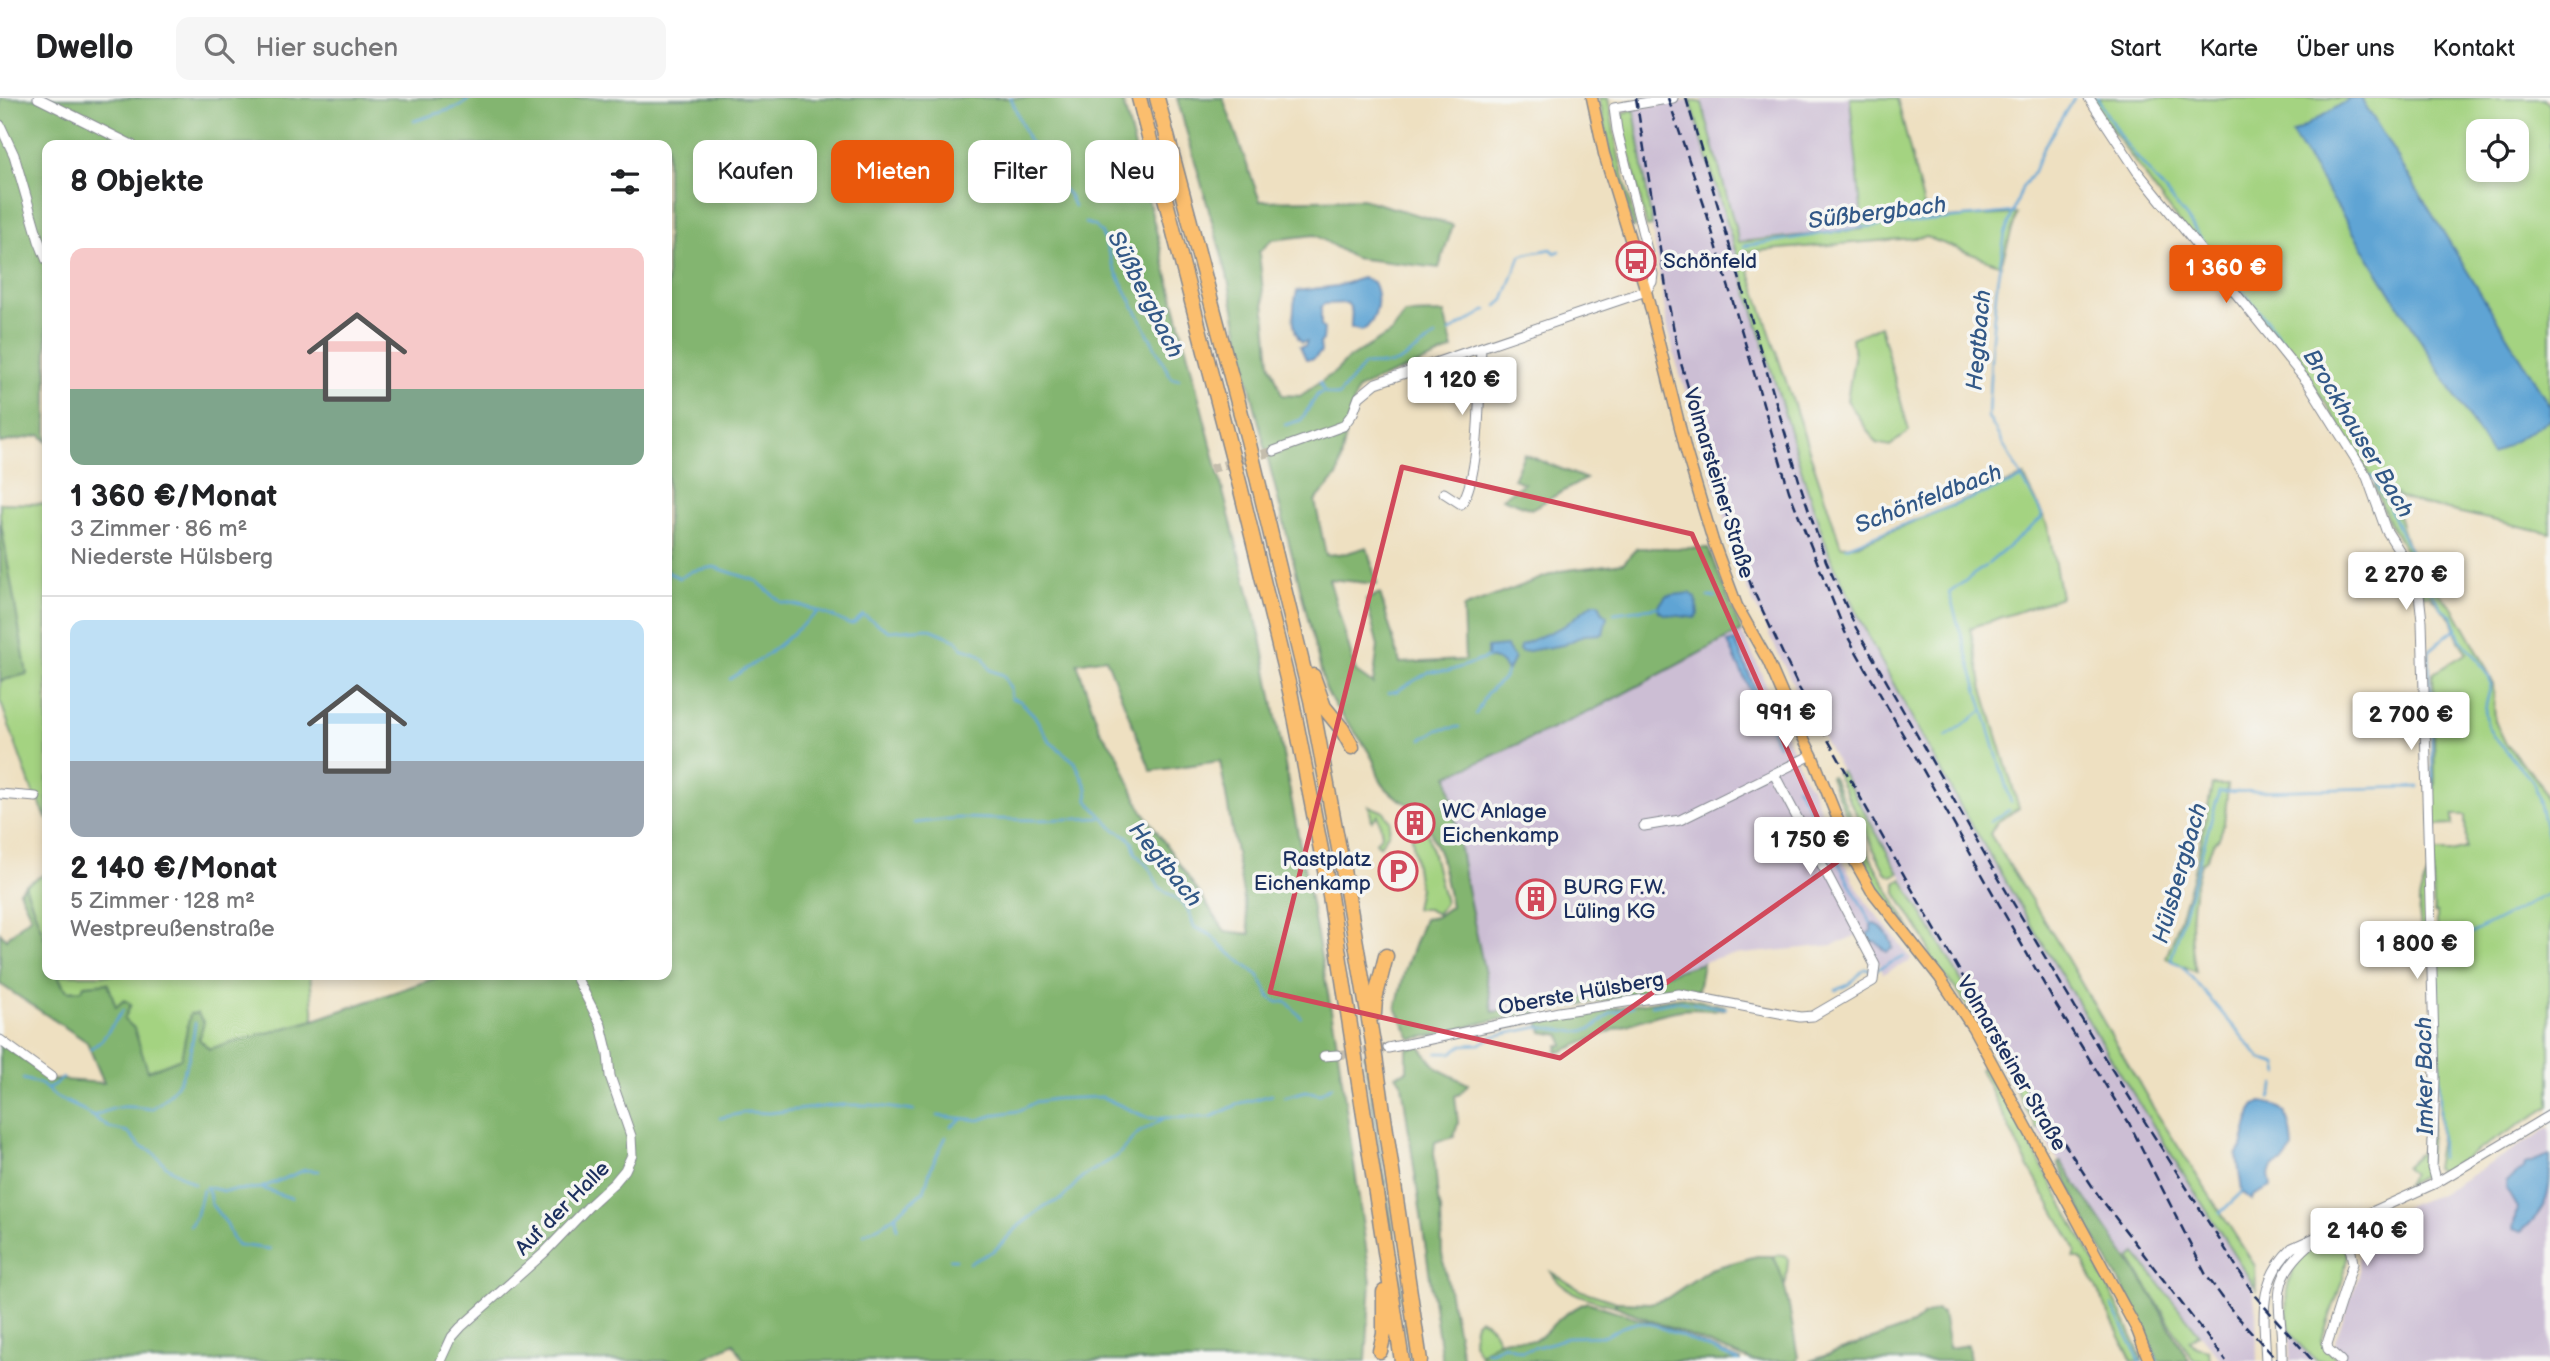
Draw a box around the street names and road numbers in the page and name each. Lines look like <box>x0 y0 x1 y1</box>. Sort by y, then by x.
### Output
street label: Volmarsteiner Straße <box>1678 385 1759 581</box>
street label: Oberste Hülsberg <box>1496 967 1666 1020</box>
street label: Volmarsteiner Straße <box>1951 971 2072 1155</box>
street label: Auf der Halle <box>510 1156 615 1261</box>

